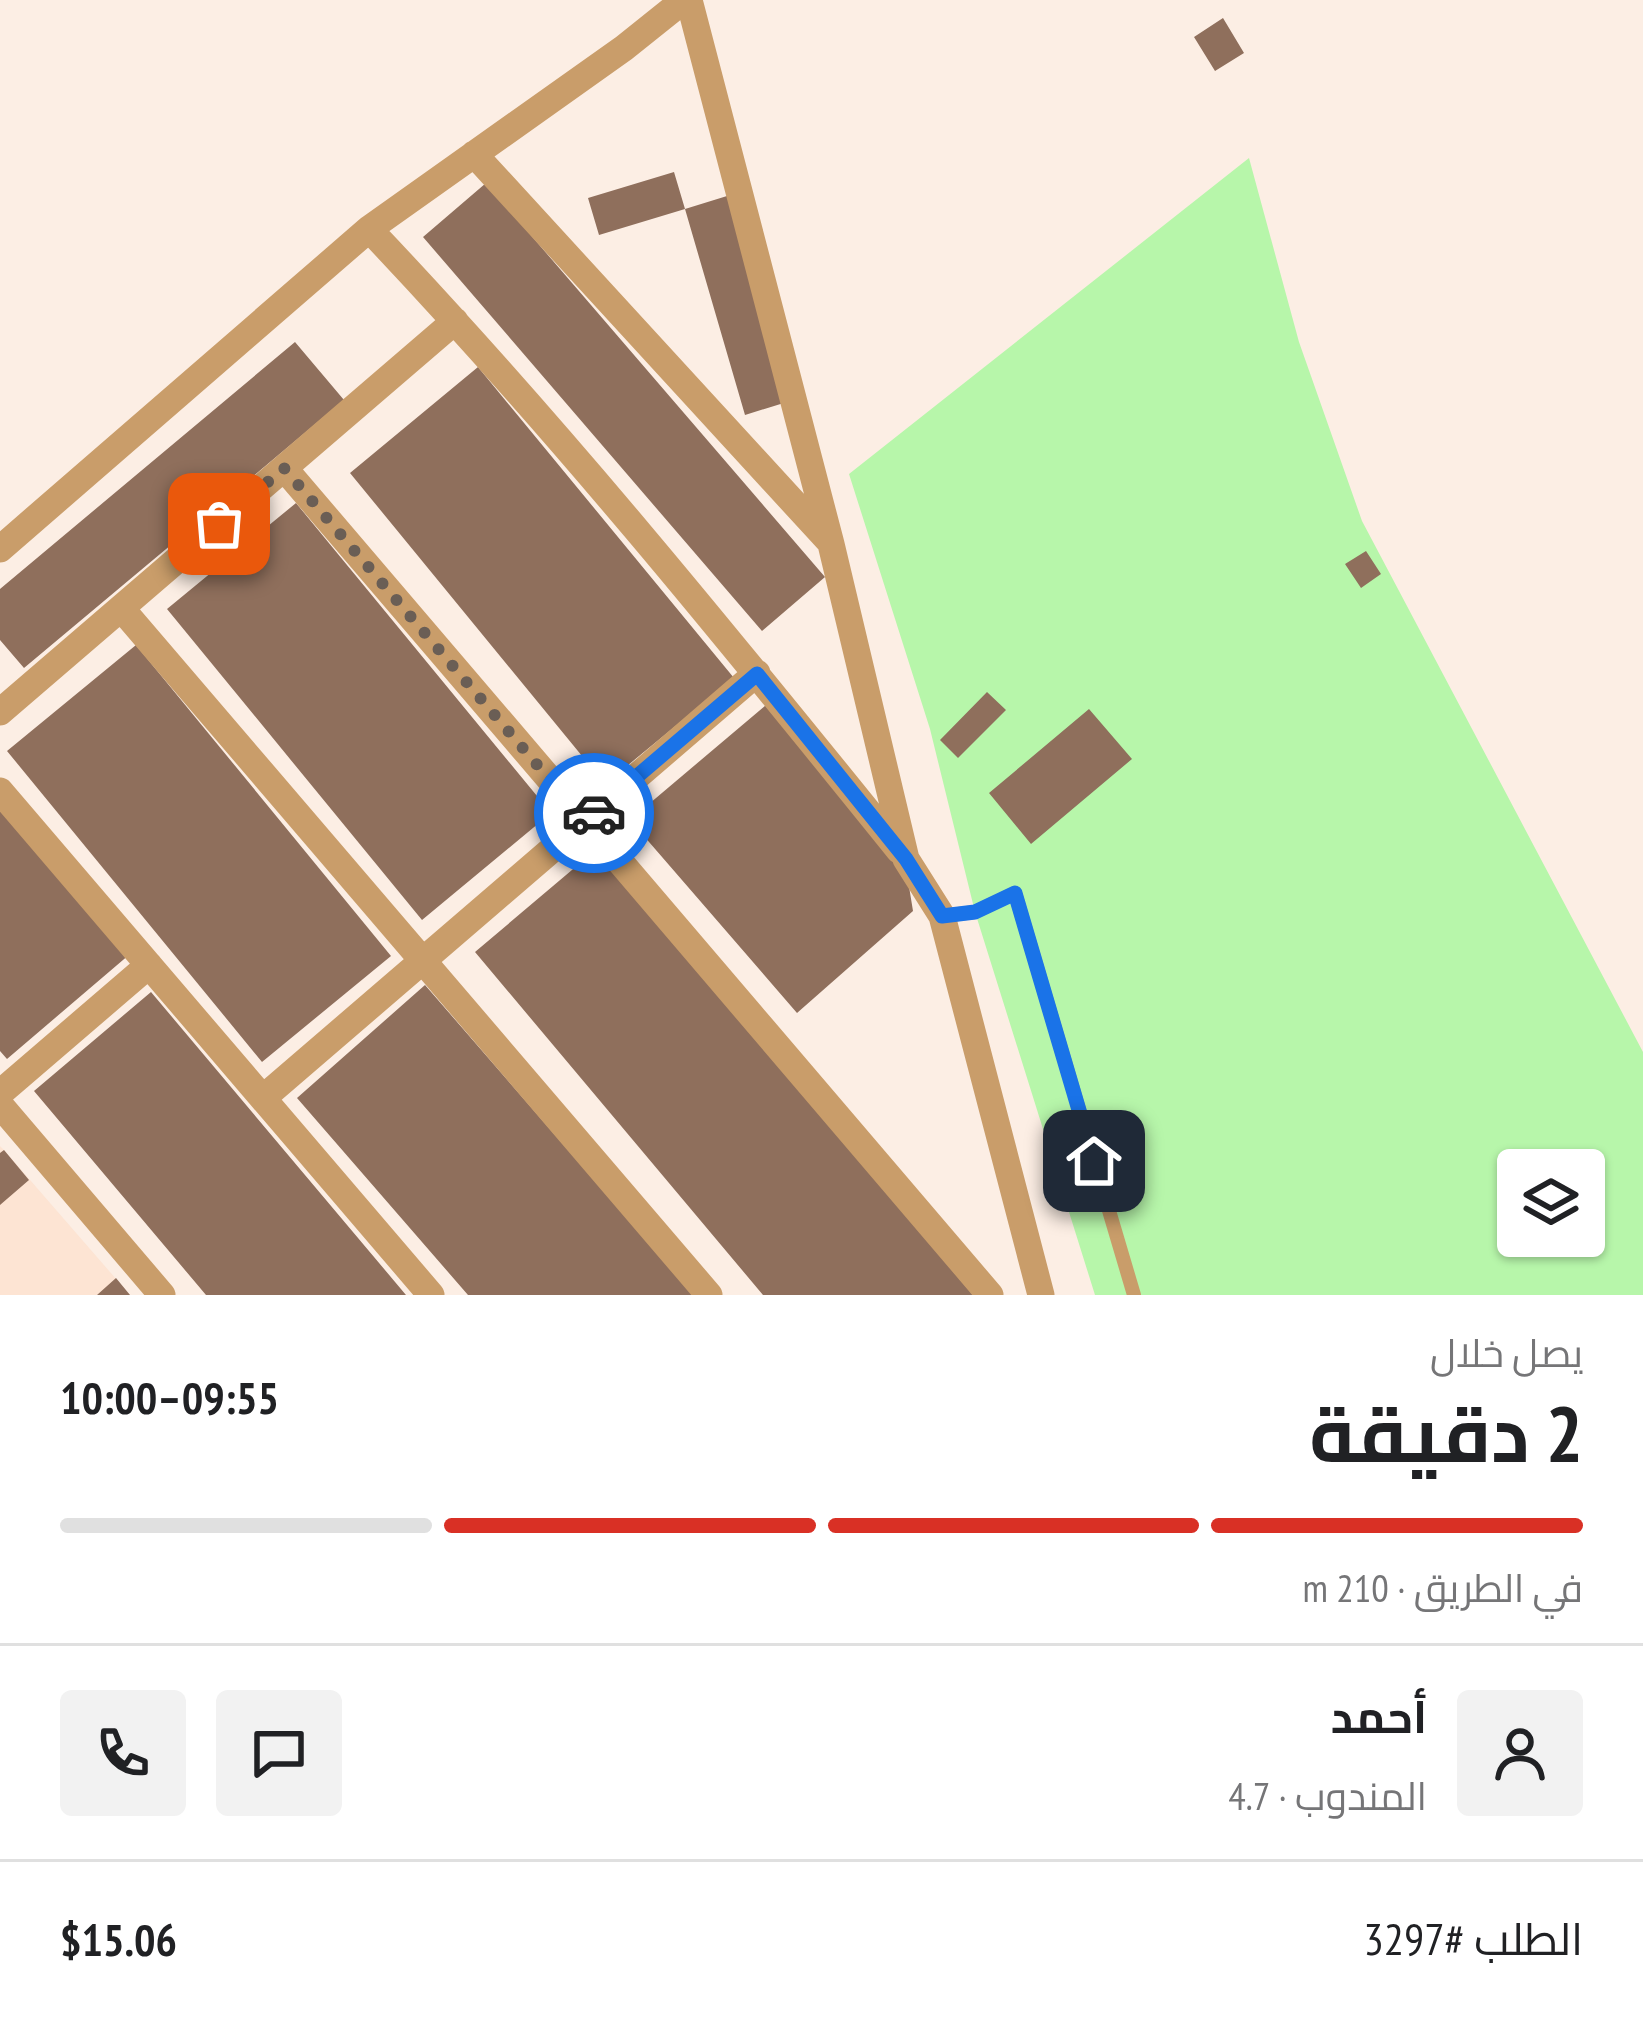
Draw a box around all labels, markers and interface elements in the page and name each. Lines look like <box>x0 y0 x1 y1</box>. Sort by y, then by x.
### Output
pin <box>168 473 270 575</box>
icon: bag <box>186 491 252 557</box>
courier <box>534 753 654 873</box>
icon: car <box>561 780 627 846</box>
pin <box>1043 1110 1145 1212</box>
icon: home <box>1061 1128 1127 1194</box>
map controls <box>1497 1149 1605 1257</box>
button: layers <box>1497 1149 1605 1257</box>
text: يصل خلال <box>1430 1327 1583 1378</box>
text: 09:55–10:00 <box>60 1368 279 1426</box>
text: 2 دقيقة <box>1309 1383 1583 1484</box>
text: في الطريق · 210 m <box>1303 1562 1583 1613</box>
text: أحمد <box>1331 1687 1427 1745</box>
button: phone <box>60 1690 186 1816</box>
button: chat <box>216 1690 342 1816</box>
button: person <box>1457 1690 1583 1816</box>
text: المندوب · 4.7 <box>1228 1770 1427 1821</box>
text: الطلب #3297 <box>1363 1909 1583 1967</box>
text: $15.06 <box>60 1910 177 1968</box>

